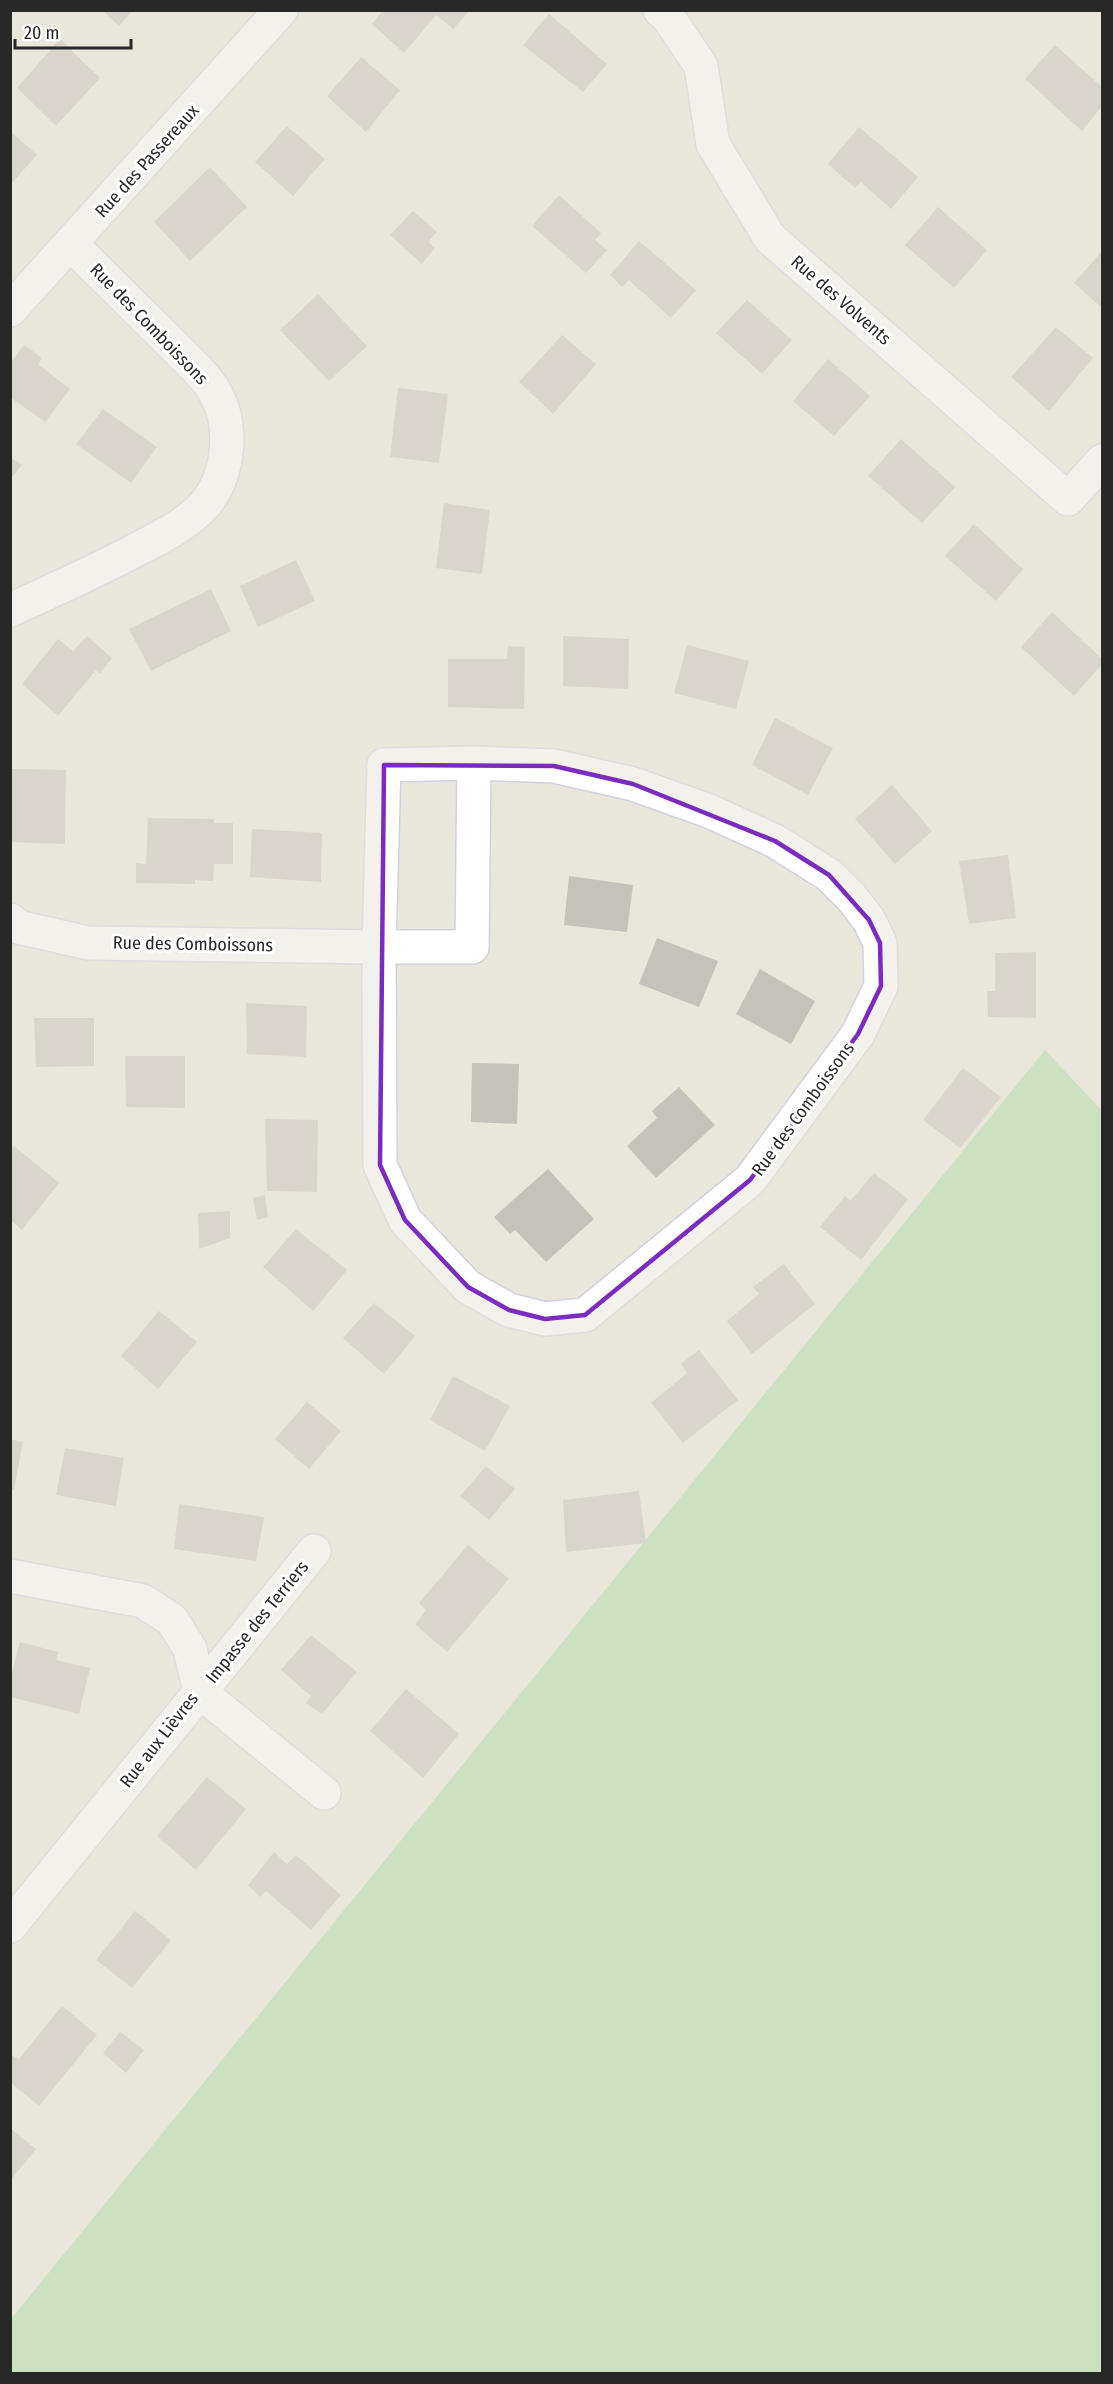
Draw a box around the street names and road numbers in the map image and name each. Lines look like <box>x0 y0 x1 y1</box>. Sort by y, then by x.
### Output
street label: Rue des Passereaux <box>90 100 204 222</box>
street label: Rue des Volvents <box>786 251 896 350</box>
street label: Rue des Comboissons <box>85 259 213 390</box>
street label: Rue des Comboissons <box>113 932 274 956</box>
street label: Rue des Comboissons <box>747 1037 859 1180</box>
street label: Impasse des Terriers <box>201 1556 313 1688</box>
street label: Rue aux Lièvres <box>115 1688 203 1792</box>

